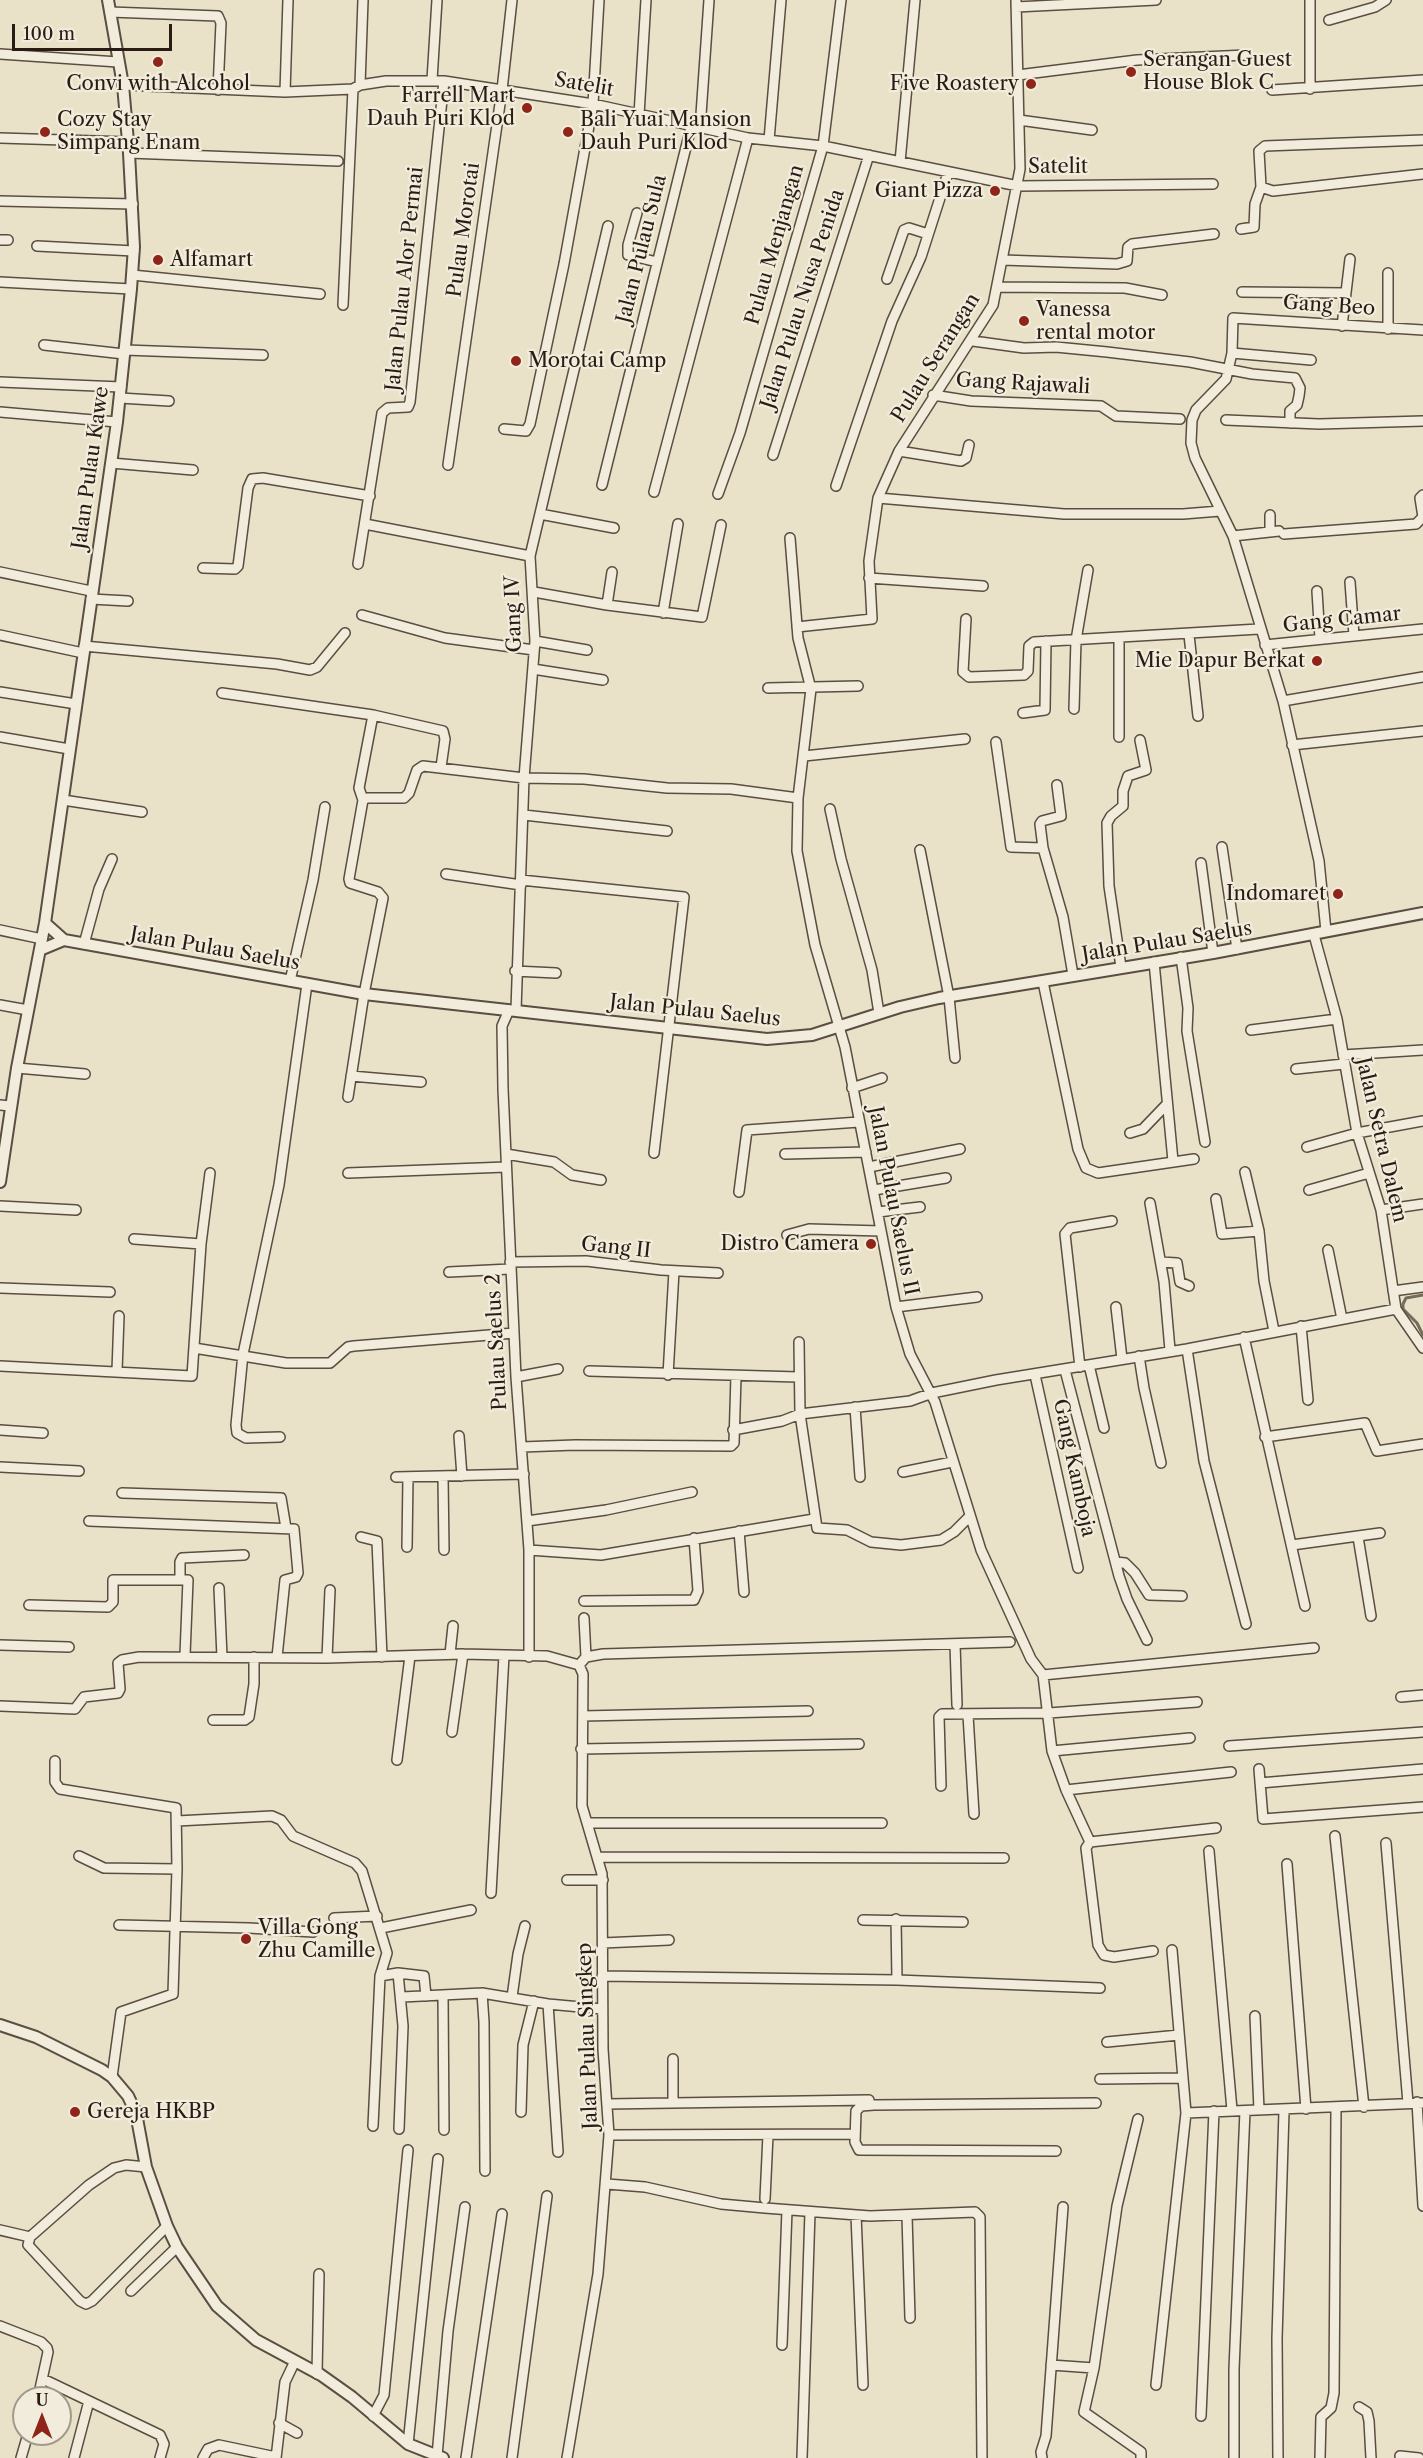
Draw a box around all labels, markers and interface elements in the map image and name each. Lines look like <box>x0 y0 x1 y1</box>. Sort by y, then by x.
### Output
scale bar <box>15 12 176 50</box>
text: 100 m <box>23 23 75 45</box>
place label: Serangan Guest House Blok C <box>1143 48 1292 95</box>
marker: Convi with Alcohol <box>151 55 165 69</box>
marker: Serangan Guest House Blok C <box>1124 65 1138 79</box>
street label: Satelit <box>552 68 616 102</box>
place label: Convi with Alcohol <box>66 72 250 96</box>
place label: Five Roastery <box>890 72 1019 96</box>
marker: Five Roastery <box>1024 77 1038 91</box>
place label: Farrell Mart Dauh Puri Klod <box>367 84 515 131</box>
marker: Farrell Mart Dauh Puri Klod <box>520 101 534 115</box>
place label: Cozy Stay Simpang Enam <box>57 108 200 155</box>
place label: Bali Yuai Mansion Dauh Puri Klod <box>580 108 751 155</box>
marker: Cozy Stay Simpang Enam <box>38 125 52 139</box>
marker: Bali Yuai Mansion Dauh Puri Klod <box>561 125 575 139</box>
street label: Satelit <box>1028 155 1088 179</box>
street label: Pulau Morotai <box>443 161 485 299</box>
street label: Pulau Menjangan <box>741 162 809 328</box>
street label: Jalan Pulau Alor Permai <box>381 166 429 392</box>
street label: Jalan Pulau Sula <box>612 172 672 326</box>
place label: Giant Pizza <box>875 179 983 203</box>
marker: Giant Pizza <box>988 184 1002 198</box>
street label: Jalan Pulau Nusa Penida <box>756 186 850 412</box>
place label: Alfamart <box>170 248 253 272</box>
marker: Alfamart <box>151 253 165 267</box>
street label: Pulau Serangan <box>887 289 985 427</box>
street label: Gang Beo <box>1282 291 1376 321</box>
place label: Vanessa rental motor <box>1036 298 1155 345</box>
marker: Vanessa rental motor <box>1017 314 1031 328</box>
place label: Morotai Camp <box>528 349 666 373</box>
marker: Morotai Camp <box>509 354 523 368</box>
street label: Gang Rajawali <box>955 368 1091 400</box>
street label: Jalan Pulau Kawe <box>68 385 114 551</box>
street label: Gang IV <box>501 575 527 653</box>
street label: Gang Camar <box>1282 602 1402 638</box>
place label: Mie Dapur Berkat <box>1135 649 1305 673</box>
marker: Mie Dapur Berkat <box>1310 654 1324 668</box>
place label: Indomaret <box>1226 882 1326 906</box>
marker: Indomaret <box>1331 887 1345 901</box>
street label: Jalan Pulau Saelus <box>1080 917 1254 967</box>
street label: Jalan Pulau Saelus <box>128 922 302 976</box>
street label: Jalan Pulau Saelus <box>608 990 782 1032</box>
street label: Jalan Setra Dalem <box>1350 1055 1412 1225</box>
street label: Jalan Pulau Saelus II <box>863 1104 923 1298</box>
street label: Gang II <box>580 1232 652 1264</box>
place label: Distro Camera <box>721 1232 859 1256</box>
marker: Distro Camera <box>864 1237 878 1251</box>
street label: Pulau Saelus 2 <box>481 1273 513 1411</box>
street label: Gang Kamboja <box>1048 1397 1100 1539</box>
place label: Villa Gong Zhu Camille <box>258 1916 375 1963</box>
marker: Villa Gong Zhu Camille <box>239 1932 253 1946</box>
street label: Jalan Pulau Singkep <box>573 1942 603 2130</box>
place label: Gereja HKBP <box>87 2100 215 2124</box>
marker: Gereja HKBP <box>68 2105 82 2119</box>
north arrow <box>12 2386 72 2446</box>
text: U <box>36 2390 49 2410</box>

